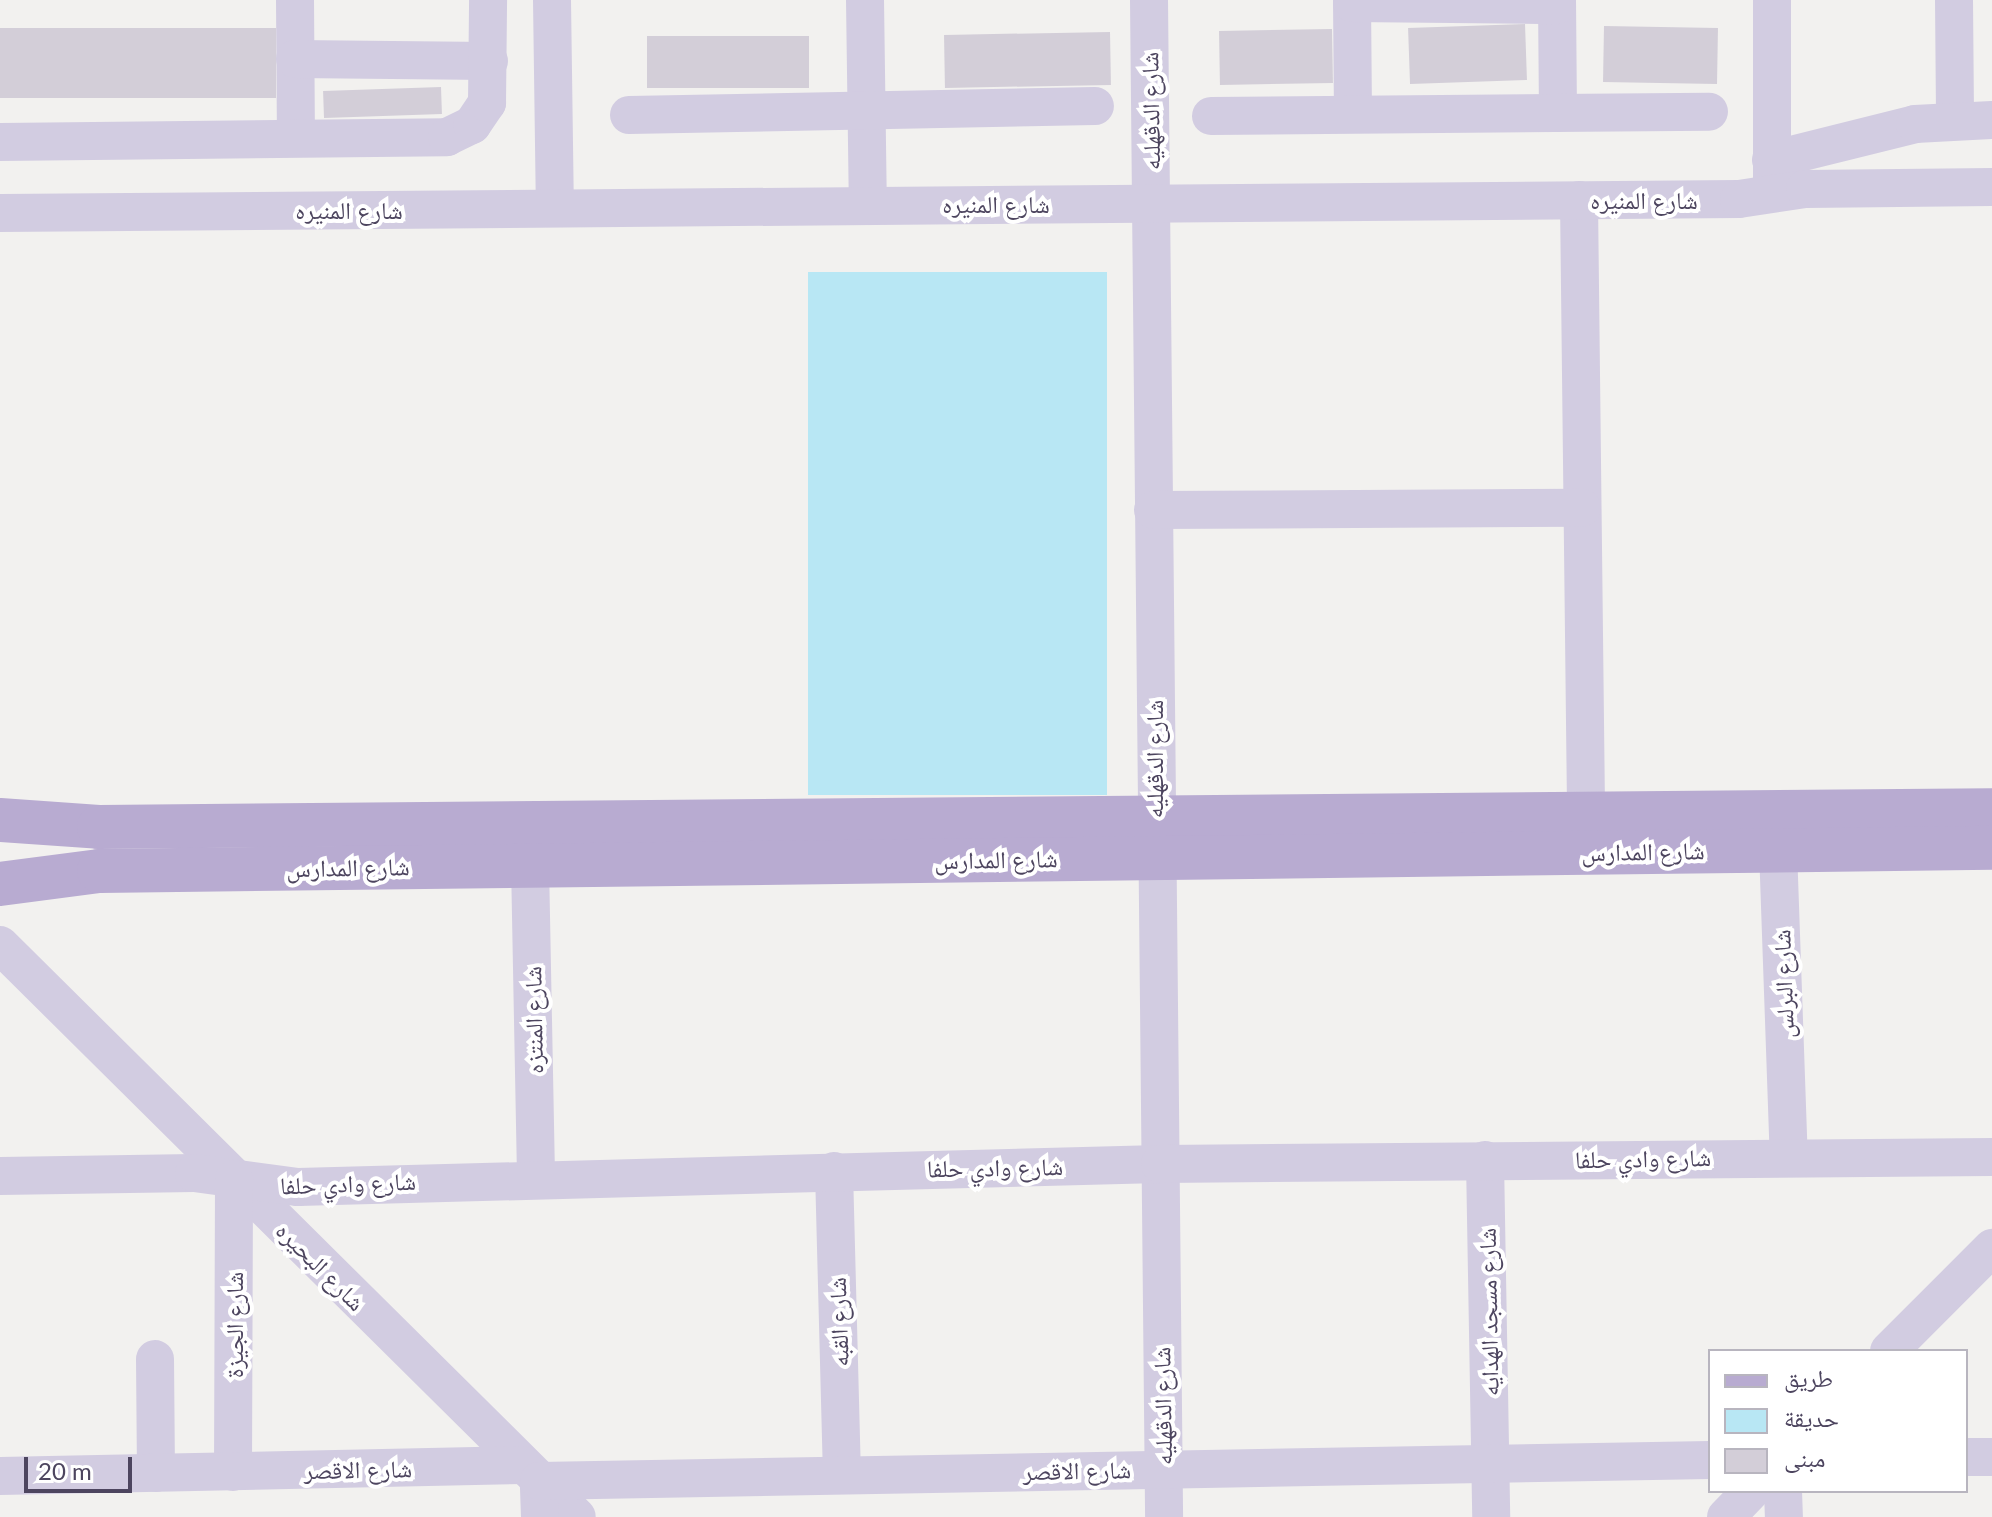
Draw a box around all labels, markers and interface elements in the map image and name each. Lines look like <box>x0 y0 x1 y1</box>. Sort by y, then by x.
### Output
street label: شارع الدقهليه <box>1135 51 1165 171</box>
street label: شارع المنيره <box>1590 186 1698 214</box>
street label: شارع المنيره <box>942 190 1050 218</box>
street label: شارع المنيره <box>295 196 403 224</box>
street label: شارع الدقهليه <box>1140 700 1168 818</box>
street label: شارع المدارس <box>1581 836 1705 866</box>
street label: شارع المدارس <box>934 844 1058 874</box>
street label: شارع المدارس <box>286 852 410 882</box>
street label: شارع البرلس <box>1767 929 1799 1039</box>
street label: شارع المنتزه <box>518 966 548 1074</box>
street label: شارع وادي حلفا <box>1575 1142 1711 1174</box>
street label: شارع وادي حلفا <box>927 1151 1063 1183</box>
street label: شارع وادي حلفا <box>279 1166 417 1200</box>
street label: شارع البحيره <box>271 1216 371 1316</box>
street label: شارع مسجد الهدايه <box>1472 1228 1504 1396</box>
street label: شارع الجيزة <box>220 1272 248 1378</box>
street label: شارع القبه <box>822 1277 854 1367</box>
street label: شارع الدقهليه <box>1147 1346 1177 1466</box>
legend <box>1708 1349 1968 1493</box>
text: طريق <box>1784 1363 1833 1392</box>
text: حديقة <box>1784 1403 1839 1432</box>
scale bar <box>28 1441 136 1491</box>
text: مبنى <box>1784 1443 1825 1472</box>
street label: شارع الاقصر <box>304 1454 412 1484</box>
street label: شارع الاقصر <box>1023 1455 1131 1485</box>
text: 20 m <box>38 1456 92 1485</box>

